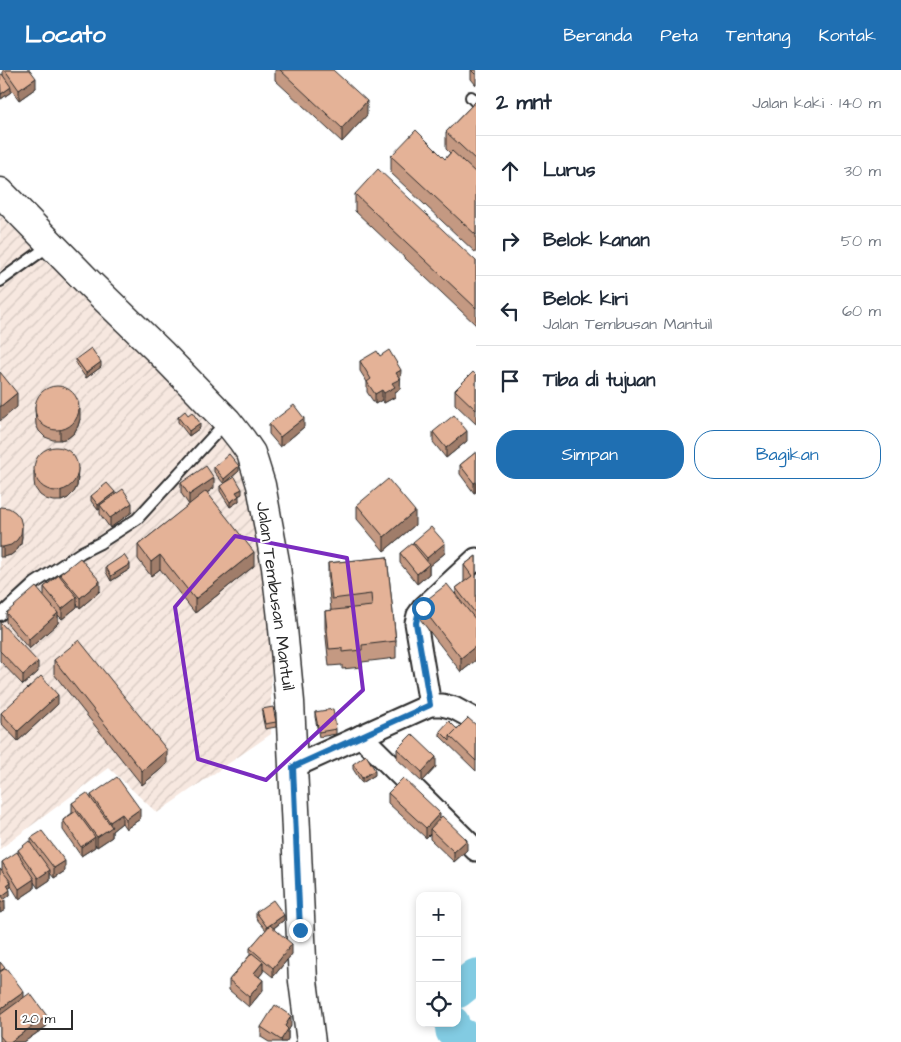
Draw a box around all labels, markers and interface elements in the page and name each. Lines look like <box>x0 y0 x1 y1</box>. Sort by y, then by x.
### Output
text: Locato <box>25 18 106 52</box>
text: Beranda <box>563 23 632 48</box>
text: Peta <box>660 23 698 48</box>
text: Tentang <box>726 23 790 48</box>
text: Kontak <box>818 23 876 48</box>
text: 2 mnt <box>496 88 552 117</box>
text: Jalan kaki · 140 m <box>752 92 881 114</box>
icon: ahead <box>496 157 524 185</box>
text: Lurus <box>543 157 595 184</box>
text: 30 m <box>844 160 881 182</box>
icon: right <box>496 227 524 255</box>
text: Belok kanan <box>543 227 650 254</box>
text: 50 m <box>841 230 881 252</box>
text: Belok kiri <box>543 286 628 313</box>
icon: left <box>496 297 524 325</box>
text: 60 m <box>842 300 881 322</box>
text: Jalan Tembusan Mantuil <box>543 313 712 335</box>
icon: arrive <box>496 367 524 395</box>
text: Tiba di tujuan <box>543 367 655 394</box>
button: Simpan <box>496 430 684 479</box>
button: Bagikan <box>694 430 881 479</box>
street label: Jalan Tembusan Mantuil <box>250 500 301 692</box>
route start <box>412 597 435 620</box>
map controls <box>416 892 461 1027</box>
button: + <box>416 892 461 937</box>
route end <box>289 919 312 942</box>
button: − <box>416 937 461 982</box>
button: locate <box>416 982 461 1027</box>
scale bar <box>15 1007 72 1030</box>
text: 20 m <box>22 1009 55 1029</box>

